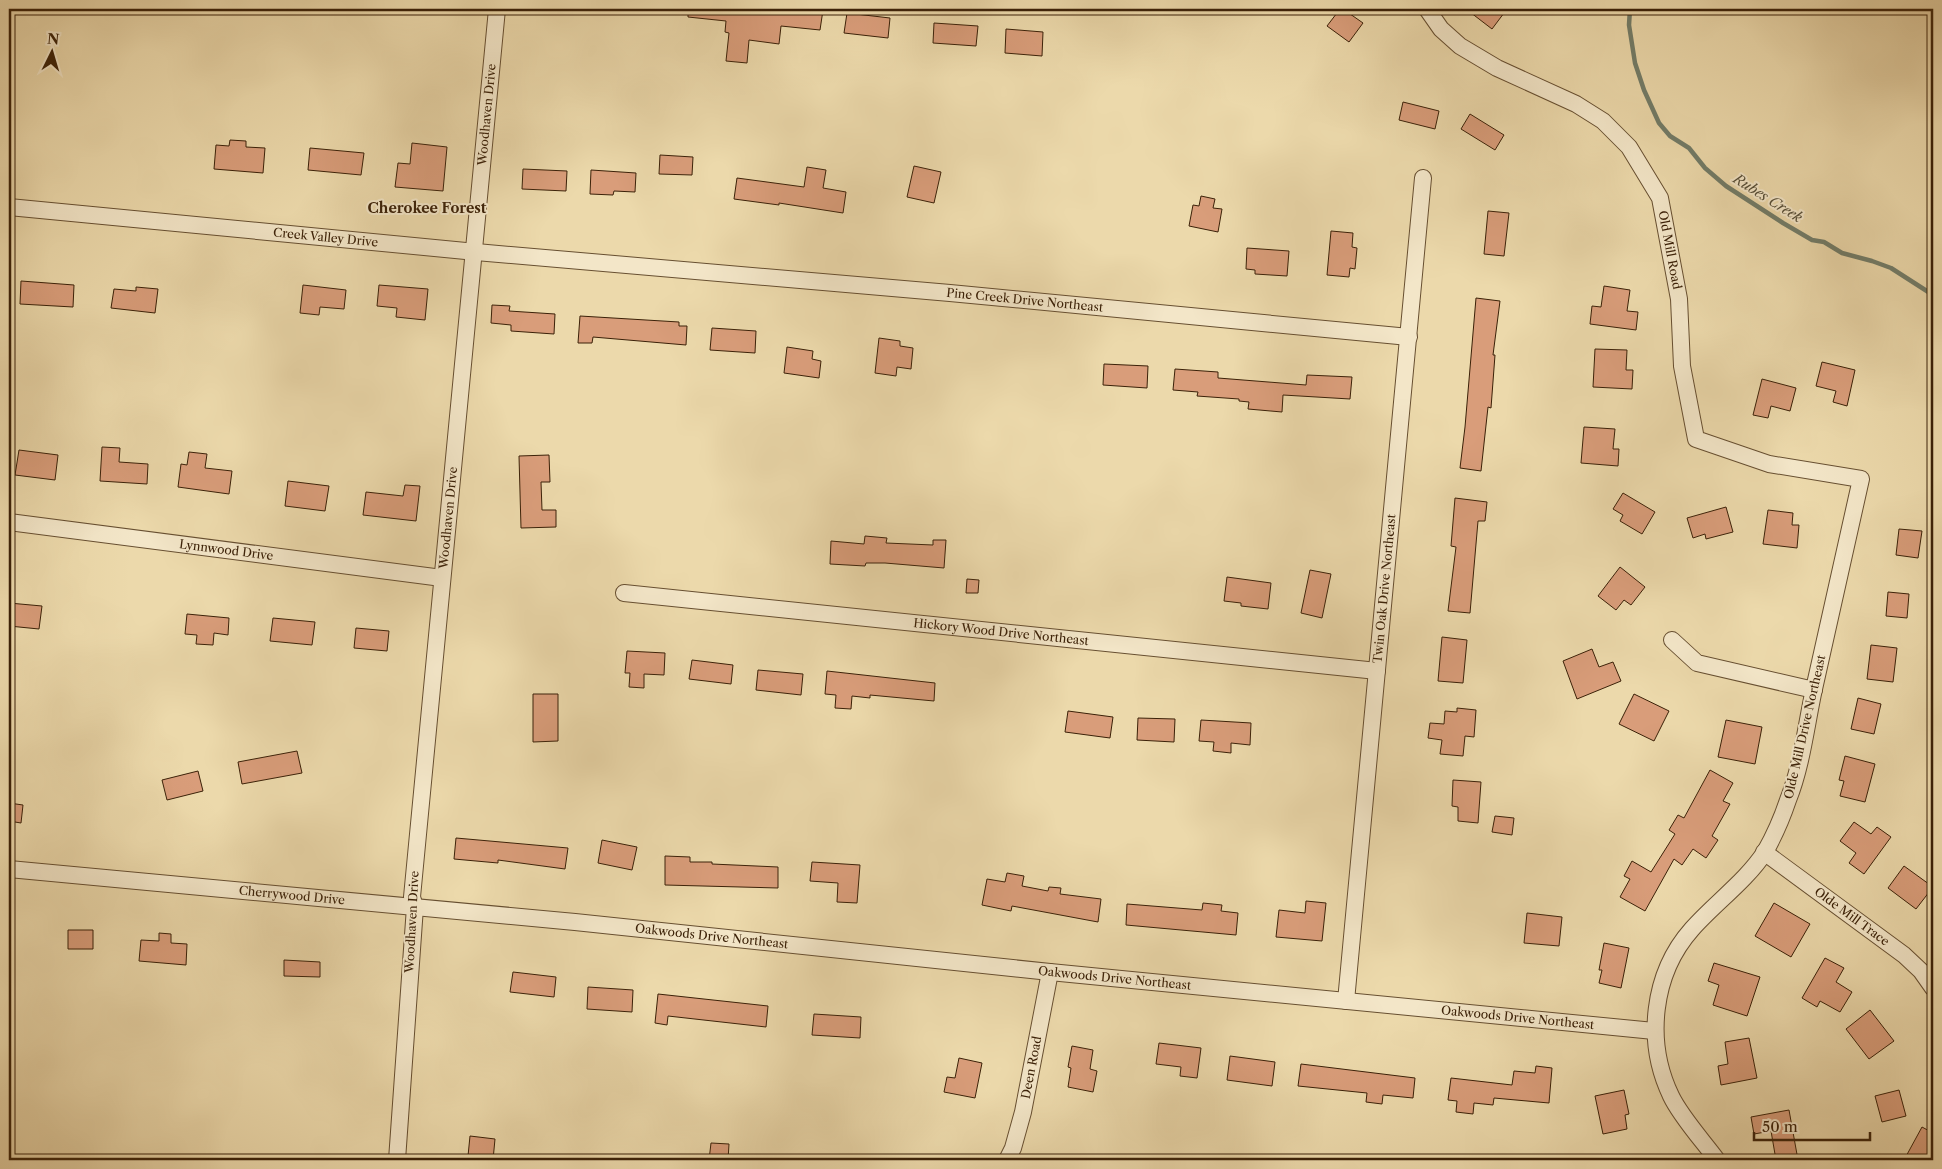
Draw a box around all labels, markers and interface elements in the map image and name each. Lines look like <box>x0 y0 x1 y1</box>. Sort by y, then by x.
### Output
north arrow <box>28 28 78 78</box>
text: N <box>46 30 60 49</box>
street label: Woodhaven Drive <box>474 63 499 167</box>
water label: Rubes Creek <box>1729 169 1807 227</box>
district label: Cherokee Forest <box>368 199 487 217</box>
street label: Old Mill Road <box>1656 209 1685 291</box>
street label: Creek Valley Drive <box>272 224 379 250</box>
street label: Pine Creek Drive Northeast <box>946 285 1105 315</box>
street label: Woodhaven Drive <box>435 466 460 571</box>
street label: Twin Oak Drive Northeast <box>1370 513 1399 664</box>
street label: Lynnwood Drive <box>178 536 274 563</box>
street label: Hickory Wood Drive Northeast <box>913 615 1090 648</box>
street label: Olde Mill Drive Northeast <box>1781 653 1829 800</box>
street label: Woodhaven Drive <box>401 870 422 975</box>
street label: Cherrywood Drive <box>238 883 346 907</box>
street label: Olde Mill Trace <box>1812 884 1893 949</box>
street label: Oakwoods Drive Northeast <box>635 920 790 951</box>
street label: Oakwoods Drive Northeast <box>1037 963 1193 993</box>
street label: Oakwoods Drive Northeast <box>1440 1002 1596 1032</box>
street label: Deen Road <box>1018 1034 1045 1100</box>
scale bar <box>1754 1109 1871 1141</box>
text: 50 m <box>1762 1117 1798 1136</box>

